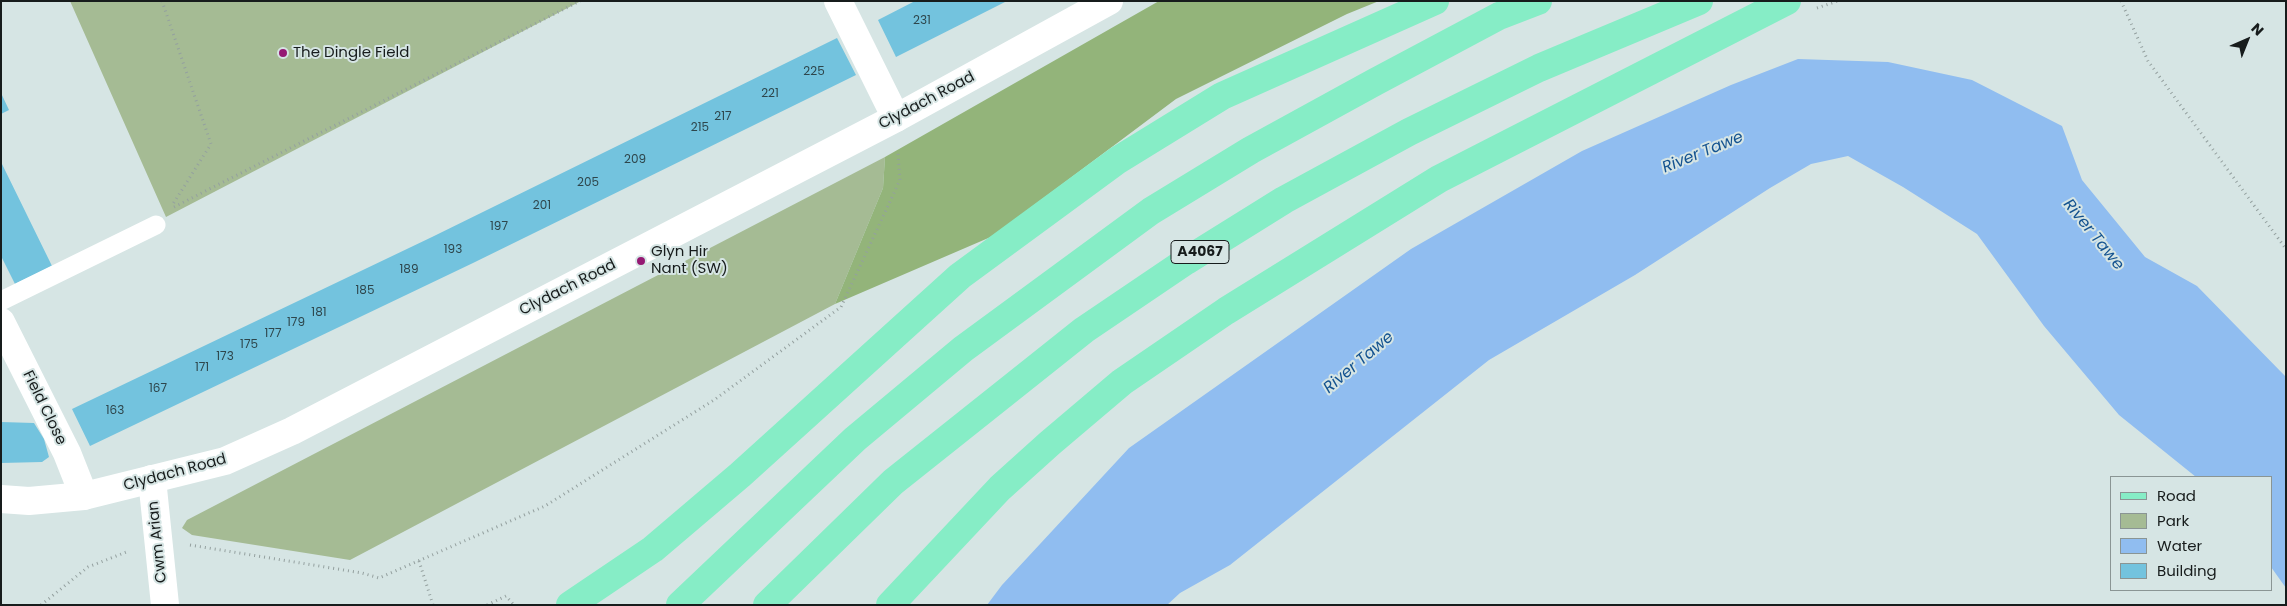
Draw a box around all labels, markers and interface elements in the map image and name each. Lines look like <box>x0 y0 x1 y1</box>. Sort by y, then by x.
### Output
house number: 231 <box>913 14 931 28</box>
north arrow <box>2222 15 2272 65</box>
text: N <box>2247 18 2268 40</box>
place label: The Dingle Field <box>293 44 409 62</box>
marker: The Dingle Field <box>277 47 289 59</box>
house number: 225 <box>803 65 825 79</box>
street label: Clydach Road <box>876 68 978 134</box>
house number: 221 <box>761 87 779 101</box>
house number: 217 <box>714 110 732 124</box>
house number: 215 <box>691 121 709 135</box>
water label: River Tawe <box>1660 128 1746 178</box>
house number: 209 <box>624 153 646 167</box>
house number: 205 <box>577 176 599 190</box>
water label: River Tawe <box>2059 196 2127 274</box>
house number: 201 <box>533 199 551 213</box>
house number: 197 <box>490 220 508 234</box>
road number: A4067 <box>1171 240 1229 264</box>
house number: 193 <box>444 243 462 257</box>
place label: Glyn Hir Nant (SW) <box>651 243 728 278</box>
marker: Glyn Hir Nant (SW) <box>635 255 647 267</box>
street label: Clydach Road <box>517 256 619 320</box>
house number: 189 <box>400 263 418 277</box>
house number: 185 <box>356 284 374 298</box>
house number: 181 <box>311 306 327 320</box>
house number: 179 <box>287 316 305 330</box>
house number: 177 <box>265 327 281 341</box>
water label: River Tawe <box>1320 328 1398 398</box>
house number: 175 <box>240 338 258 352</box>
house number: 173 <box>216 350 234 364</box>
house number: 171 <box>195 361 209 375</box>
street label: Field Close <box>18 368 70 448</box>
house number: 167 <box>149 382 167 396</box>
house number: 163 <box>106 404 124 418</box>
street label: Clydach Road <box>122 451 228 495</box>
legend <box>2110 476 2272 591</box>
text: Road <box>2157 485 2196 506</box>
street label: Cwm Arian <box>145 500 171 584</box>
text: Park <box>2157 510 2189 531</box>
text: Water <box>2157 535 2202 556</box>
text: Building <box>2157 560 2217 581</box>

